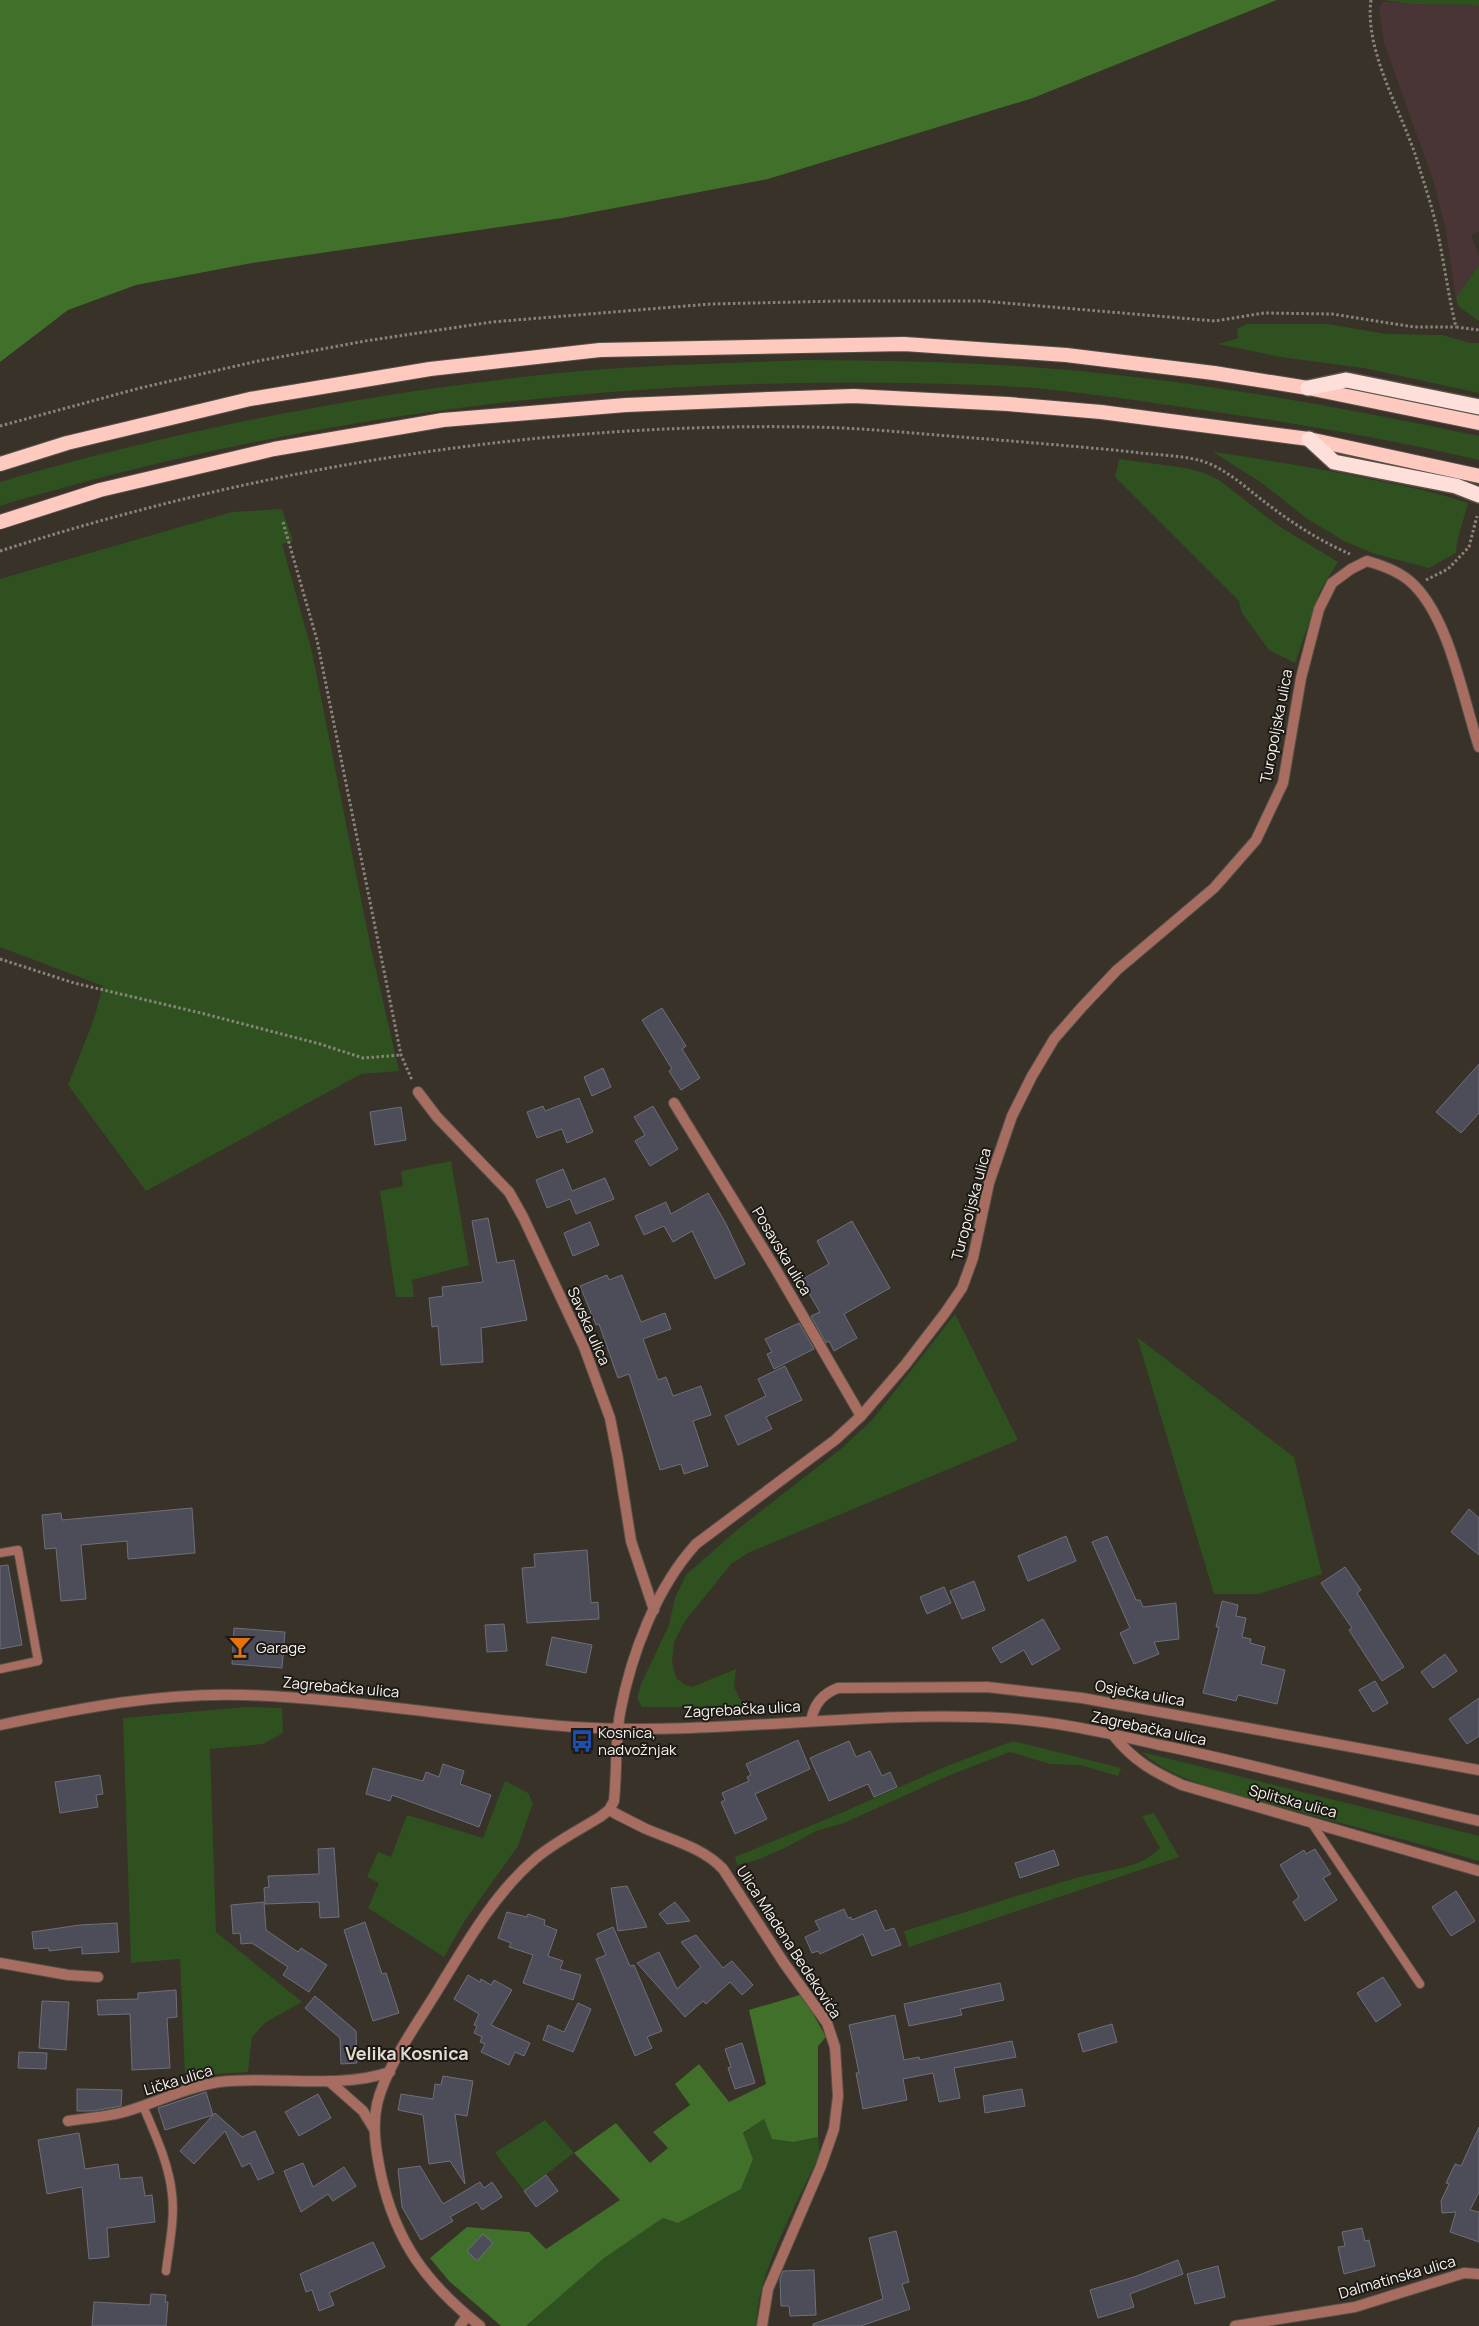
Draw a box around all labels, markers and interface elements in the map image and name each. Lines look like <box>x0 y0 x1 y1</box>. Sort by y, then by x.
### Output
street label: Turopoljska ulica <box>1255 667 1297 785</box>
street label: Turopoljska ulica <box>946 1146 996 1262</box>
street label: Posavska ulica <box>747 1203 817 1299</box>
street label: Savska ulica <box>562 1283 616 1369</box>
bar icon: Garage <box>227 1634 253 1660</box>
place label: Garage <box>256 1637 306 1658</box>
street label: Zagrebačka ulica <box>282 1671 400 1703</box>
street label: Osječka ulica <box>1093 1675 1187 1711</box>
street label: Zagrebačka ulica <box>683 1695 801 1723</box>
street label: Zagrebačka ulica <box>1089 1706 1209 1750</box>
place label: Kosnica, nadvožnjak <box>598 1722 677 1760</box>
bus stop icon: Kosnica, nadvožnjak <box>569 1728 595 1754</box>
street label: Splitska ulica <box>1247 1779 1339 1823</box>
street label: Ulica Mladena Bedekovića <box>732 1861 846 2023</box>
district label: Velika Kosnica <box>345 2041 469 2065</box>
street label: Lička ulica <box>141 2060 215 2100</box>
street label: Dalmatinska ulica <box>1336 2250 1458 2304</box>

